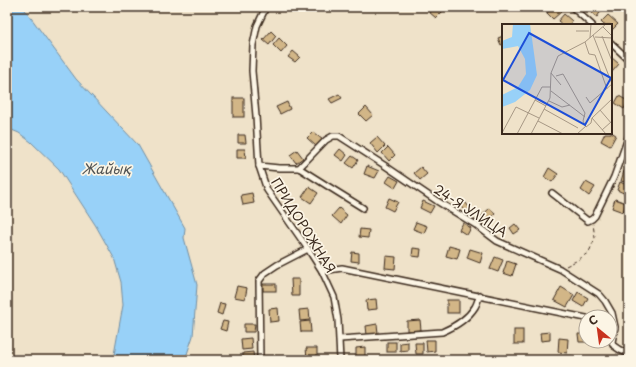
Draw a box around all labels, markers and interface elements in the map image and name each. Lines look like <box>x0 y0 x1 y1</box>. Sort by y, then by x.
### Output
inset map <box>502 24 612 134</box>
water label: Жайық <box>82 158 132 179</box>
street label: ПРИДОРОЖНАЯ <box>267 174 341 276</box>
street label: 24-Я УЛИЦА <box>430 179 512 241</box>
north arrow <box>578 309 618 349</box>
text: С <box>585 310 601 329</box>

